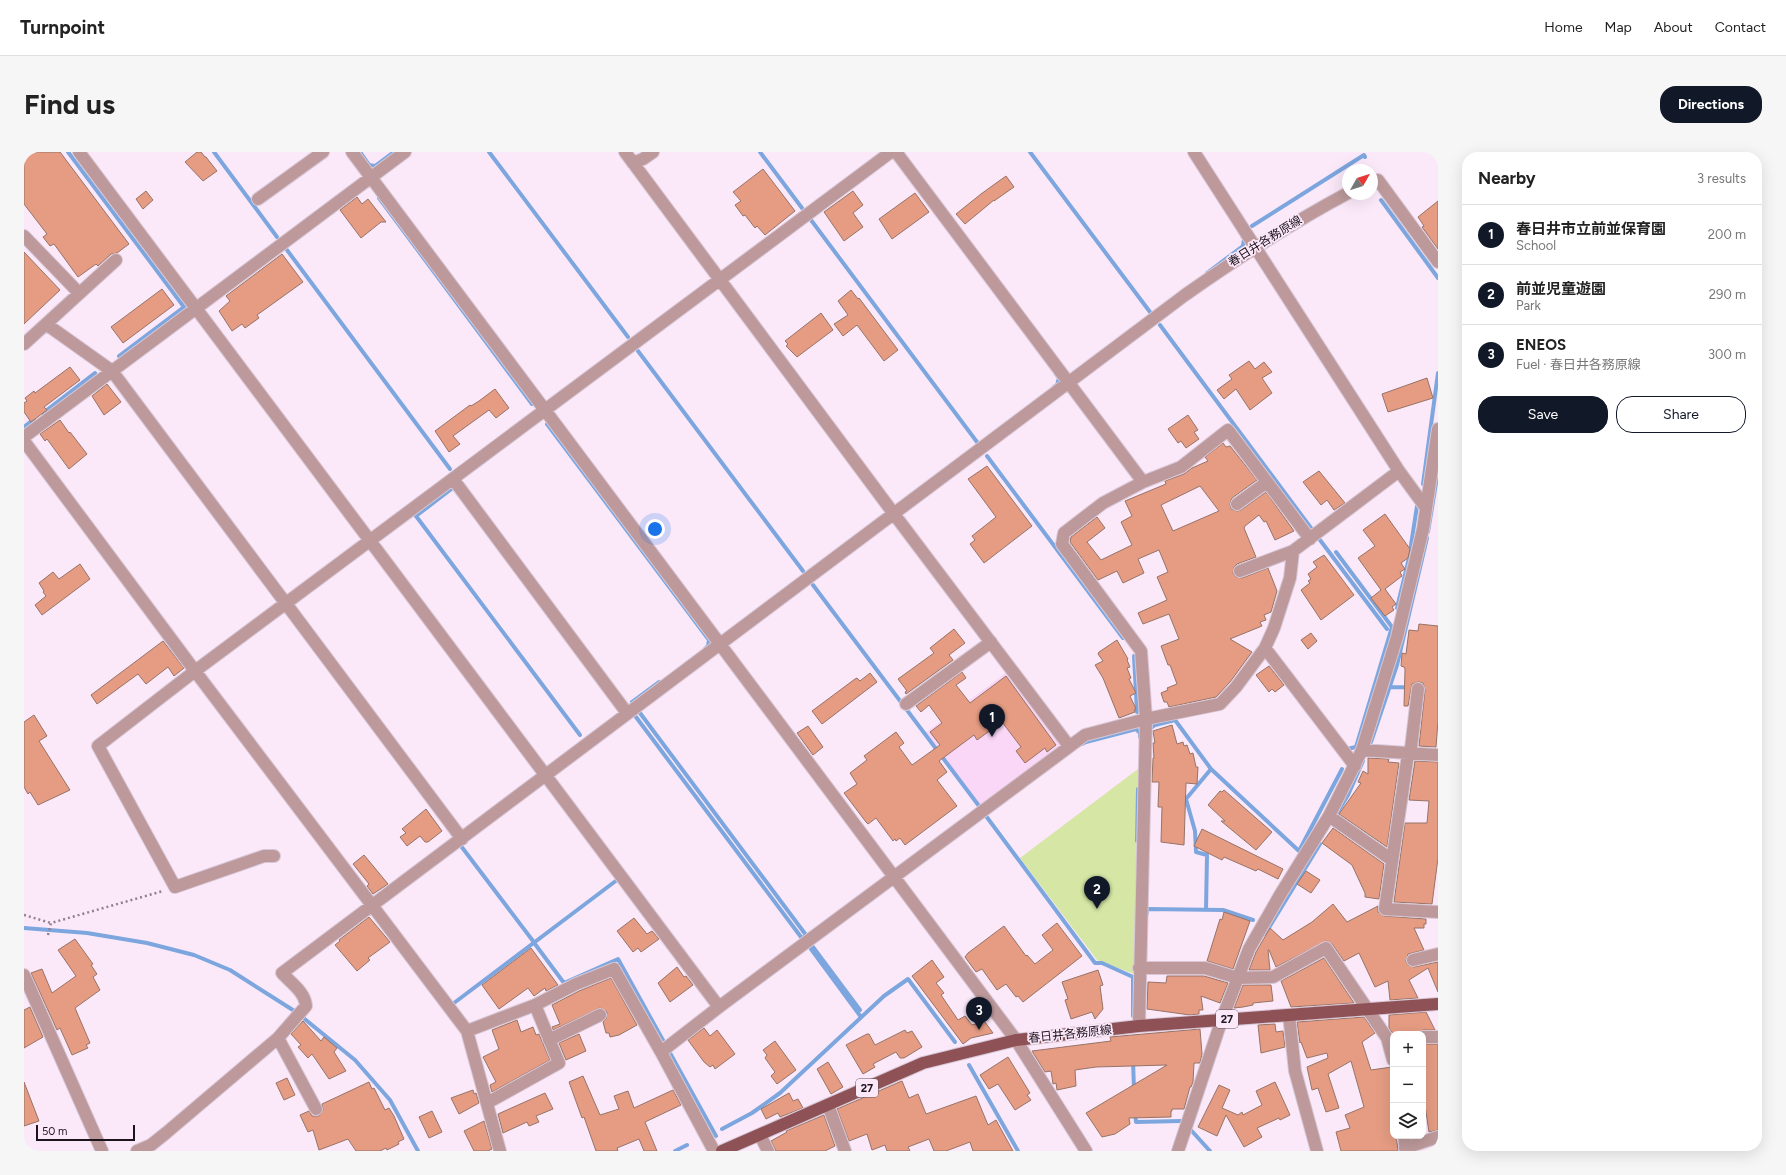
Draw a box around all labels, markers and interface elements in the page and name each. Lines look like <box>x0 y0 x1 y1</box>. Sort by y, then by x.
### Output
text: Turnpoint <box>20 16 105 39</box>
text: Home <box>1544 19 1583 36</box>
text: Map <box>1605 19 1632 36</box>
text: About <box>1654 19 1693 36</box>
text: Contact <box>1715 19 1766 36</box>
button: Directions <box>1660 86 1762 123</box>
text: Find us <box>24 87 115 121</box>
north arrow <box>1342 164 1378 200</box>
text: Nearby <box>1478 168 1536 188</box>
text: 3 results <box>1697 171 1746 186</box>
street label: 春日井各務原線 <box>1226 213 1304 269</box>
text: 春日井市立前並保育園 <box>1516 220 1666 238</box>
text: 1 <box>1488 227 1494 242</box>
text: 200 m <box>1708 227 1746 242</box>
text: School <box>1516 238 1556 253</box>
text: 前並児童遊園 <box>1516 280 1606 298</box>
text: 2 <box>1487 287 1495 302</box>
text: 290 m <box>1709 287 1746 302</box>
text: Park <box>1516 298 1541 313</box>
text: ENEOS <box>1516 336 1566 354</box>
text: 3 <box>1487 347 1495 362</box>
text: 300 m <box>1708 347 1746 362</box>
text: Fuel · 春日井各務原線 <box>1516 357 1641 372</box>
button: Save <box>1478 396 1608 433</box>
button: Share <box>1616 396 1746 433</box>
your location <box>645 519 665 539</box>
pin: 1 <box>979 704 1005 737</box>
pin: 2 <box>1084 876 1110 909</box>
pin: 3 <box>966 997 992 1030</box>
road number: 27 <box>1216 1010 1238 1028</box>
street label: 春日井各務原線 <box>1027 1023 1113 1045</box>
map controls <box>1390 1031 1426 1139</box>
button: + <box>1390 1031 1426 1067</box>
button: − <box>1390 1067 1426 1103</box>
road number: 27 <box>856 1079 878 1097</box>
button: layers <box>1390 1103 1426 1139</box>
scale bar <box>36 1123 135 1142</box>
text: 50 m <box>42 1125 67 1138</box>

